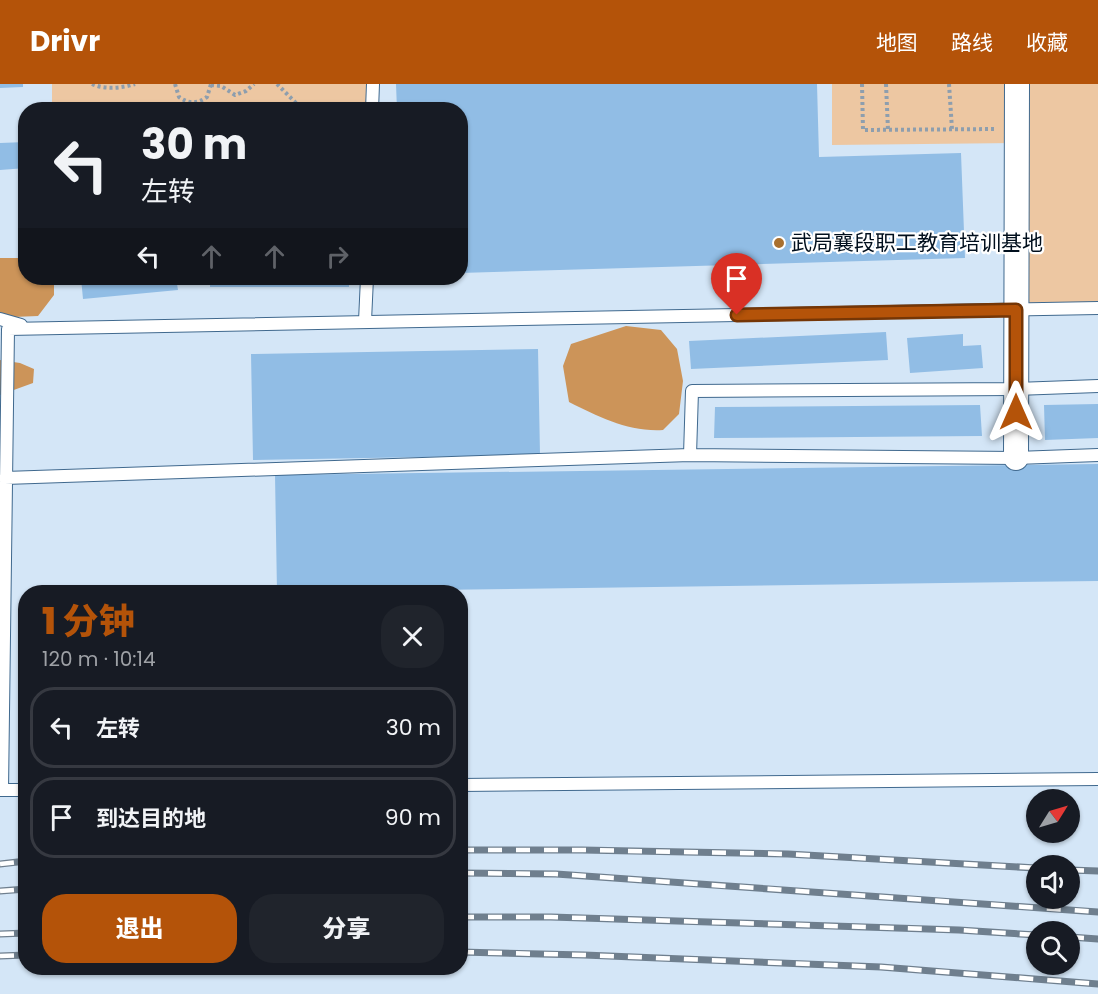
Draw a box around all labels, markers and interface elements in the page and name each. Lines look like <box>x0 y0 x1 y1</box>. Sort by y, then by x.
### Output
text: Drivr <box>30 22 100 61</box>
text: 地图 <box>876 28 918 57</box>
text: 路线 <box>951 28 993 57</box>
text: 收藏 <box>1026 28 1068 57</box>
text: 30 m <box>141 115 247 174</box>
icon: left <box>42 126 120 204</box>
text: 左转 <box>141 173 195 210</box>
place label: 武局襄段职工教育培训基地 <box>791 228 1043 257</box>
marker: 武局襄段职工教育培训基地 <box>772 236 786 250</box>
icon: left <box>132 240 165 273</box>
icon: ahead <box>195 240 228 273</box>
icon: ahead <box>258 240 291 273</box>
icon: right <box>321 240 354 273</box>
pin <box>711 253 762 315</box>
icon: arrive <box>720 262 753 295</box>
position arrow <box>984 380 1048 444</box>
text: 1 分钟 <box>42 596 135 647</box>
button: close <box>381 605 444 668</box>
text: 120 m · 10:14 <box>42 645 156 673</box>
icon: left <box>45 711 78 744</box>
text: 30 m <box>386 712 441 743</box>
text: 左转 <box>96 713 140 744</box>
north arrow <box>1026 789 1080 843</box>
map controls <box>1026 789 1080 975</box>
icon: arrive <box>45 801 78 834</box>
text: 90 m <box>385 802 441 833</box>
text: 到达目的地 <box>96 803 206 834</box>
button: sound <box>1026 855 1080 909</box>
button: 退出 <box>42 894 237 963</box>
button: 分享 <box>249 894 444 963</box>
button: search <box>1026 921 1080 975</box>

